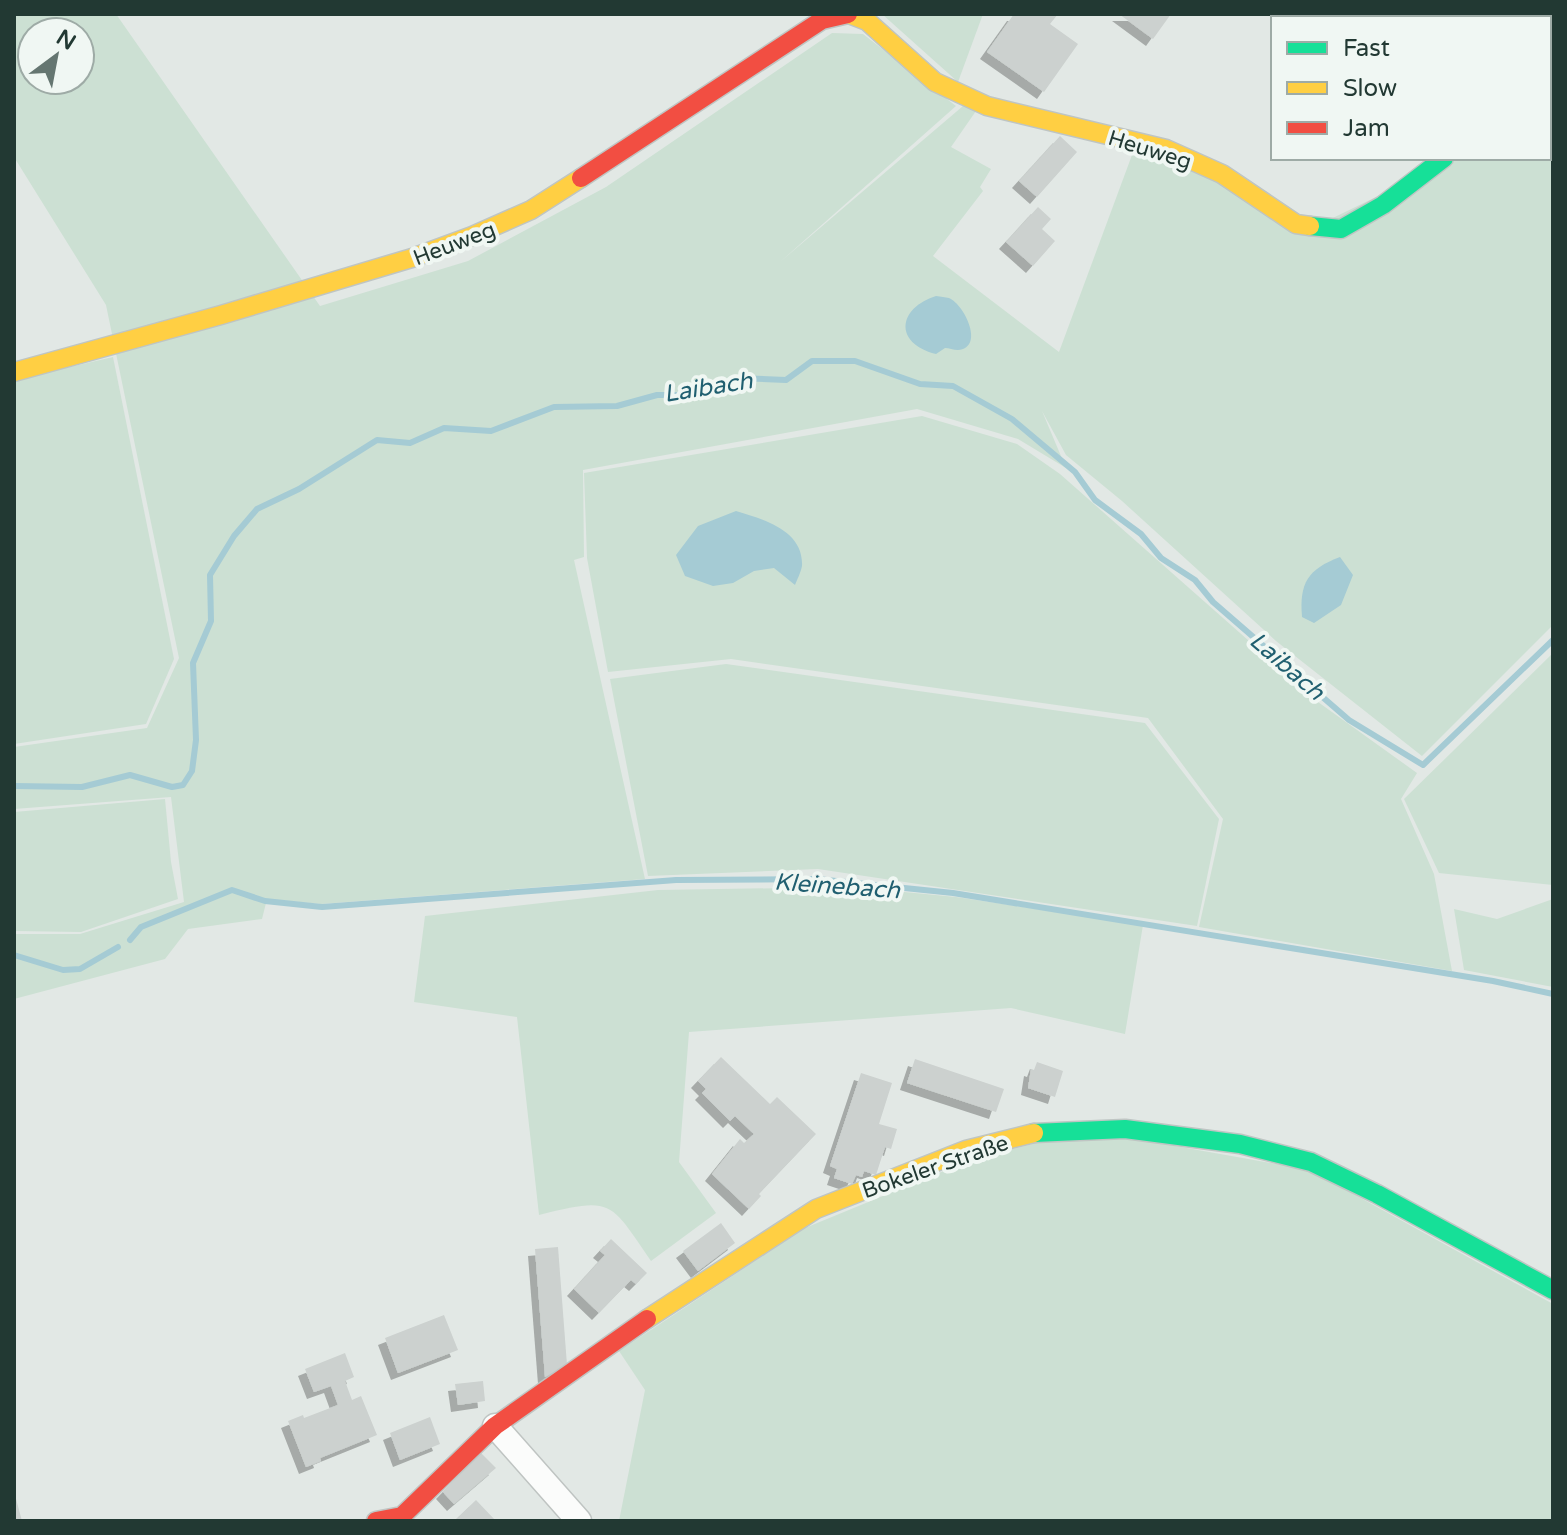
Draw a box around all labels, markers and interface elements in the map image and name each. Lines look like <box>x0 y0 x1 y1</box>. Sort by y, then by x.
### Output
north arrow <box>16 16 96 96</box>
legend <box>1271 16 1551 160</box>
text: N <box>52 24 80 56</box>
text: Fast <box>1343 34 1390 63</box>
text: Slow <box>1343 74 1397 103</box>
text: Jam <box>1343 114 1390 143</box>
street label: Heuweg <box>1105 125 1195 175</box>
street label: Heuweg <box>410 216 499 271</box>
water label: Laibach <box>662 366 756 409</box>
water label: Laibach <box>1243 626 1331 708</box>
water label: Kleinebach <box>773 868 902 905</box>
street label: Bokeler Straße <box>859 1130 1012 1204</box>

